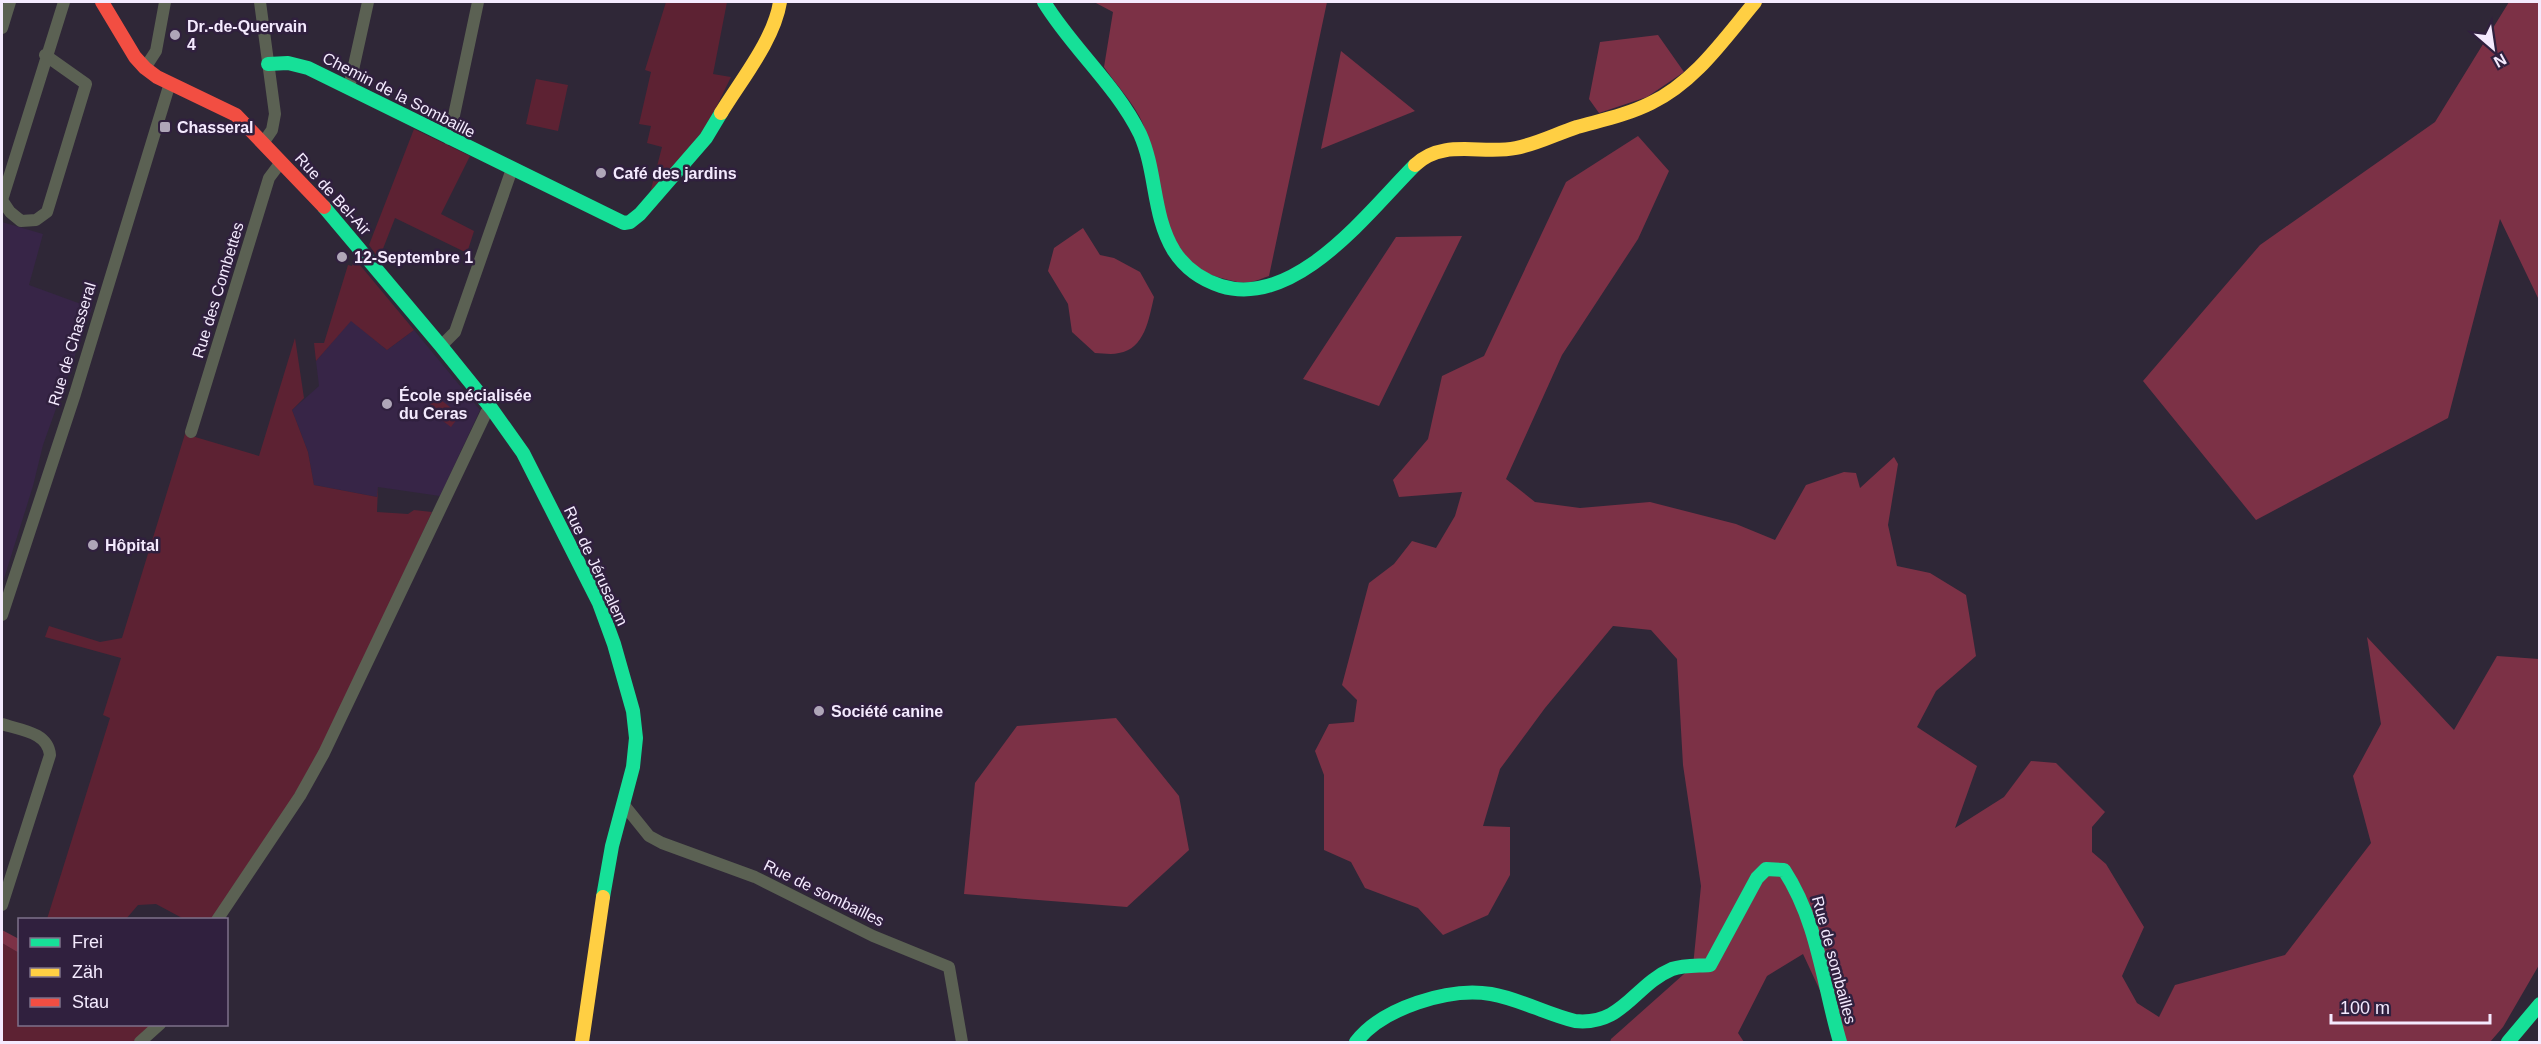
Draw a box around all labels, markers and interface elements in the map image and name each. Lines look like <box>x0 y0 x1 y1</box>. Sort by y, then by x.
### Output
place label: Dr.-de-Quervain 4 <box>187 18 307 53</box>
north arrow <box>2463 18 2523 78</box>
marker: Dr.-de-Quervain 4 <box>168 28 182 42</box>
street label: Chemin de la Sombaille <box>320 49 478 141</box>
text: N <box>2491 50 2509 71</box>
place label: Chasseral <box>177 119 254 136</box>
marker: Chasseral <box>158 120 172 134</box>
street label: Rue de Bel-Air <box>292 150 375 239</box>
place label: Café des jardins <box>613 165 737 182</box>
marker: Café des jardins <box>594 166 608 180</box>
street label: Rue des Combettes <box>189 220 247 360</box>
place label: 12-Septembre 1 <box>354 249 473 266</box>
marker: 12-Septembre 1 <box>335 250 349 264</box>
street label: Rue de Chasseral <box>45 280 99 408</box>
place label: École spécialisée du Ceras <box>399 386 532 422</box>
marker: École spécialisée du Ceras <box>380 397 394 411</box>
street label: Rue de Jérusalem <box>561 504 631 628</box>
place label: Hôpital <box>105 537 159 554</box>
marker: Hôpital <box>86 538 100 552</box>
place label: Société canine <box>831 703 943 720</box>
marker: Société canine <box>812 704 826 718</box>
street label: Rue de sombailles <box>761 857 887 929</box>
street label: Rue de sombailles <box>1809 894 1859 1026</box>
legend <box>18 918 228 1026</box>
text: Frei <box>72 932 103 952</box>
text: Zäh <box>72 962 103 982</box>
scale bar <box>2331 987 2490 1025</box>
text: Stau <box>72 992 109 1012</box>
text: 100 m <box>2340 998 2390 1018</box>

